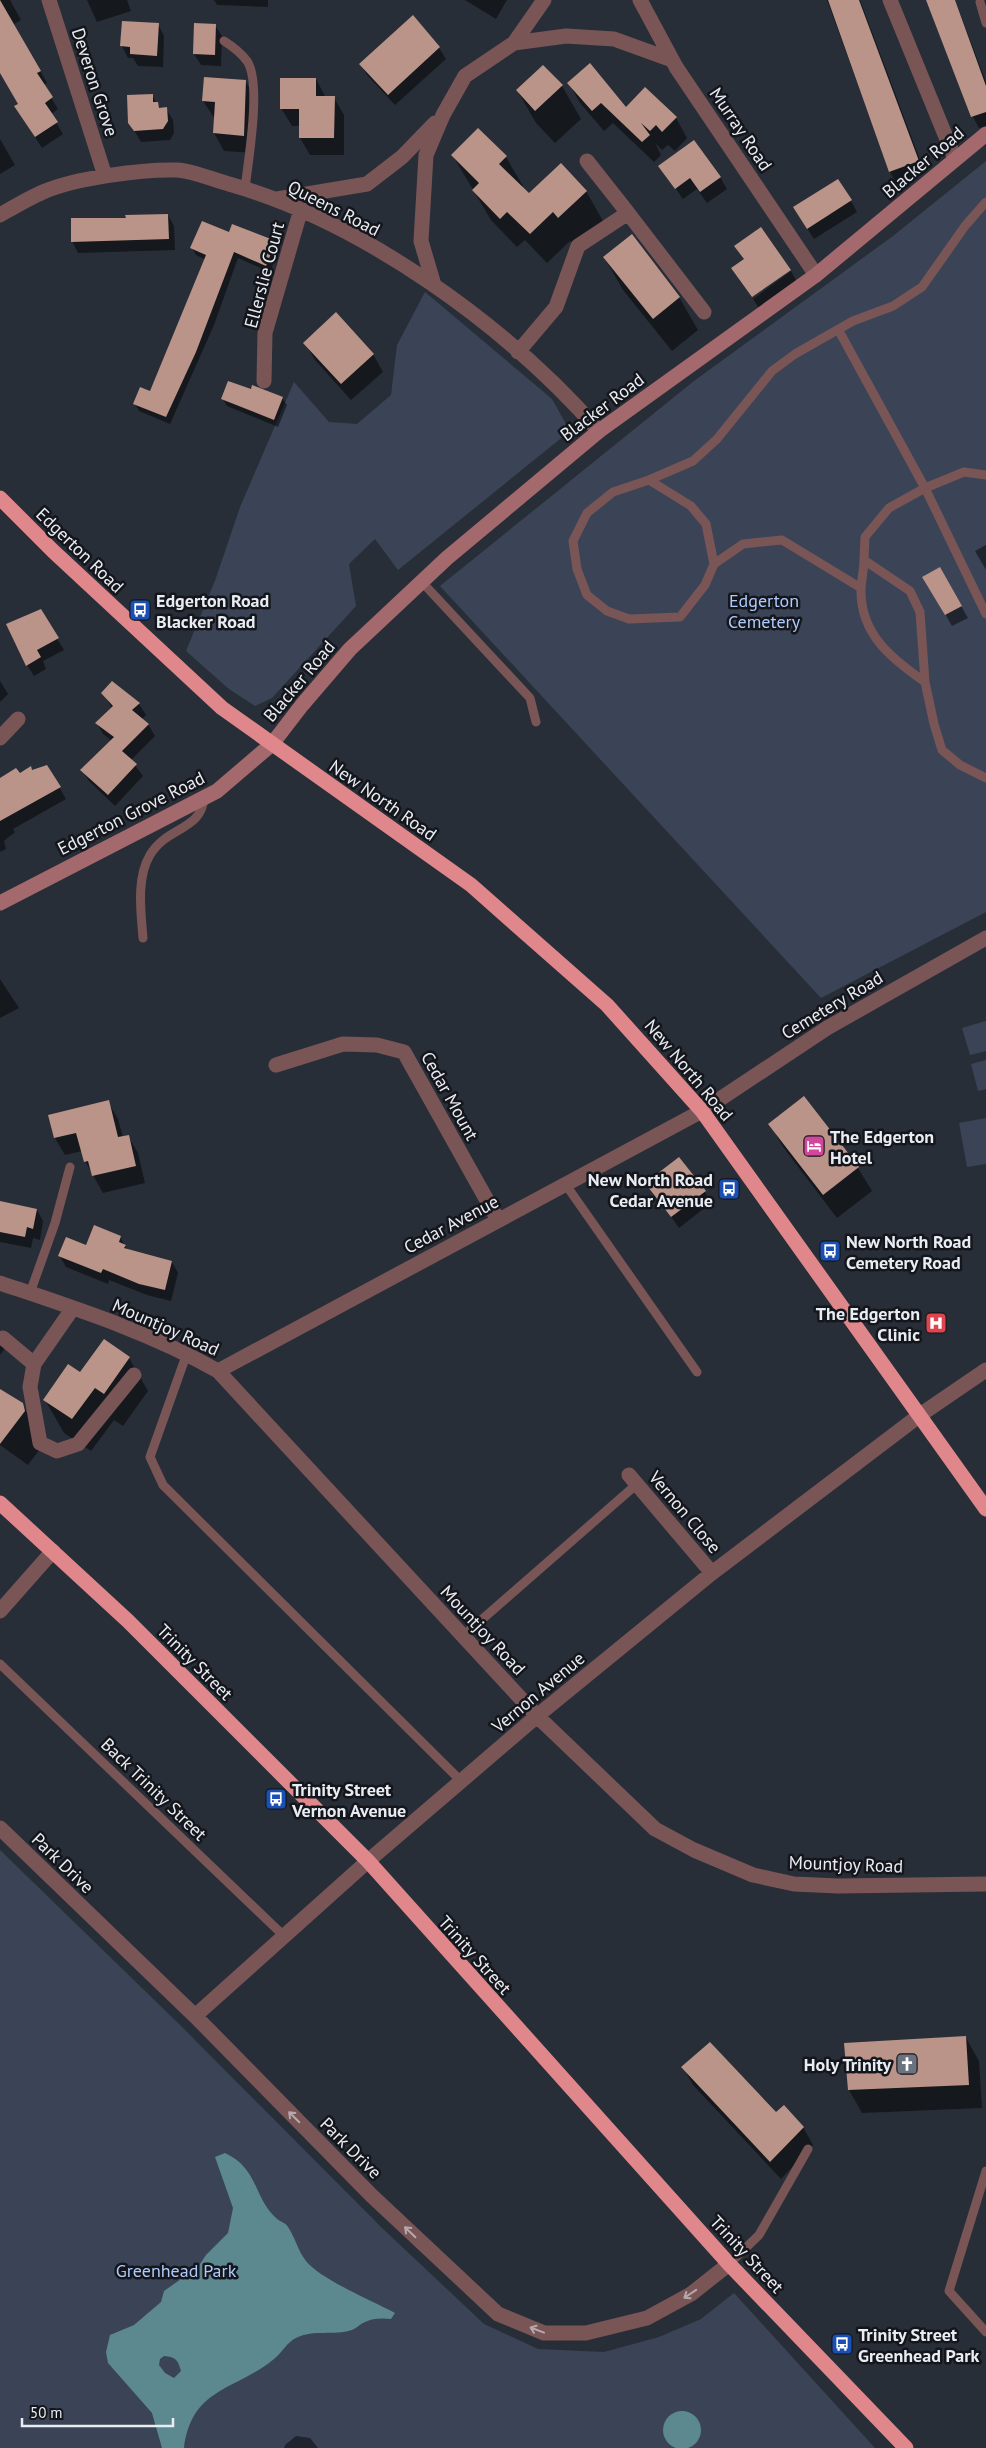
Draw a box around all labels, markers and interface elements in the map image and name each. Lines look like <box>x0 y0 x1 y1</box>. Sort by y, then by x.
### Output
street label: Deveron Grove <box>67 25 123 139</box>
street label: Murray Road <box>705 83 777 175</box>
street label: Blacker Road <box>878 121 968 203</box>
street label: Queens Road <box>284 175 384 241</box>
street label: Ellerslie Court <box>239 219 289 331</box>
street label: Blacker Road <box>555 368 649 446</box>
street label: Edgerton Road <box>31 502 129 598</box>
place label: Edgerton Road Blacker Road <box>156 589 269 633</box>
park label: Edgerton Cemetery <box>728 589 801 633</box>
bus stop icon: Edgerton Road Blacker Road <box>128 598 152 622</box>
street label: Blacker Road <box>258 636 340 726</box>
street label: New North Road <box>325 754 441 846</box>
street label: Edgerton Grove Road <box>54 766 208 860</box>
street label: Cemetery Road <box>777 966 887 1044</box>
street label: New North Road <box>640 1014 738 1126</box>
street label: Cedar Mount <box>416 1048 484 1144</box>
place label: The Edgerton Hotel <box>830 1125 934 1169</box>
hotel icon: The Edgerton Hotel <box>802 1134 826 1158</box>
place label: New North Road Cedar Avenue <box>588 1168 713 1212</box>
bus stop icon: New North Road Cedar Avenue <box>717 1177 741 1201</box>
street label: Cedar Avenue <box>400 1189 502 1259</box>
place label: New North Road Cemetery Road <box>846 1230 971 1274</box>
bus stop icon: New North Road Cemetery Road <box>818 1239 842 1263</box>
street label: Mountjoy Road <box>109 1293 223 1361</box>
place label: The Edgerton Clinic <box>816 1302 920 1346</box>
hospital icon: The Edgerton Clinic <box>924 1311 948 1335</box>
street label: Vernon Close <box>643 1465 726 1558</box>
street label: Mountjoy Road <box>436 1580 530 1680</box>
street label: Trinity Street <box>152 1619 238 1705</box>
street label: Vernon Avenue <box>486 1646 589 1738</box>
street label: Back Trinity Street <box>96 1733 212 1845</box>
place label: Trinity Street Vernon Avenue <box>291 1778 406 1822</box>
bus stop icon: Trinity Street Vernon Avenue <box>264 1787 288 1811</box>
street label: Park Drive <box>27 1828 99 1898</box>
street label: Mountjoy Road <box>788 1851 904 1877</box>
street label: Trinity Street <box>434 1911 516 1999</box>
church icon: Holy Trinity <box>895 2052 919 2076</box>
place label: Holy Trinity <box>804 2053 891 2076</box>
one-way arrow <box>289 2112 301 2124</box>
street label: Park Drive <box>315 2112 387 2184</box>
street label: Trinity Street <box>705 2210 789 2298</box>
one-way arrow <box>403 2226 416 2238</box>
park label: Greenhead Park <box>116 2259 237 2282</box>
one-way arrow <box>684 2289 698 2299</box>
place label: Trinity Street Greenhead Park <box>858 2323 979 2367</box>
one-way arrow <box>530 2324 545 2334</box>
bus stop icon: Trinity Street Greenhead Park <box>830 2332 854 2356</box>
scale bar <box>22 2396 174 2428</box>
text: 50 m <box>30 2403 63 2422</box>

